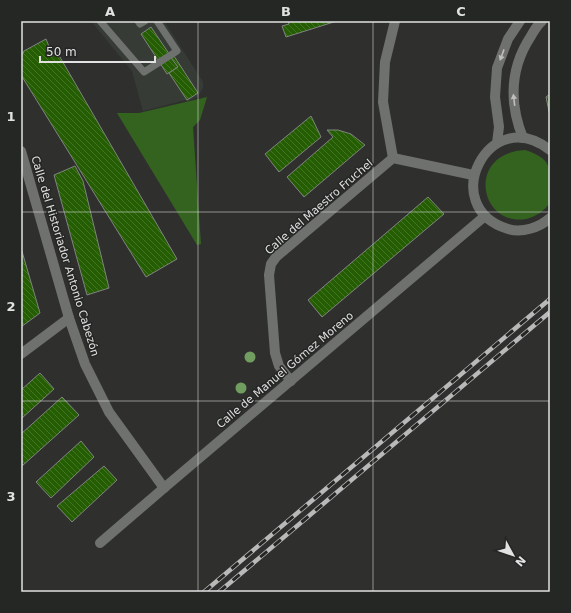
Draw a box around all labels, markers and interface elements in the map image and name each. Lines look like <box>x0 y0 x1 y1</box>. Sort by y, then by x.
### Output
text: A <box>105 4 115 19</box>
text: B <box>281 4 291 19</box>
text: C <box>456 4 466 19</box>
scale bar <box>40 38 155 64</box>
text: 50 m <box>46 45 77 59</box>
one-way arrow <box>498 50 504 62</box>
one-way arrow <box>510 94 517 106</box>
text: 1 <box>6 109 16 124</box>
street label: Calle del Historiador Antonio Cabezón <box>28 154 102 358</box>
street label: Calle del Maestro Fruchel <box>262 157 376 257</box>
text: 2 <box>6 299 16 314</box>
street label: Calle de Manuel Gómez Moreno <box>214 309 356 431</box>
text: 3 <box>6 489 16 504</box>
north arrow <box>493 535 533 575</box>
text: N <box>512 553 528 569</box>

